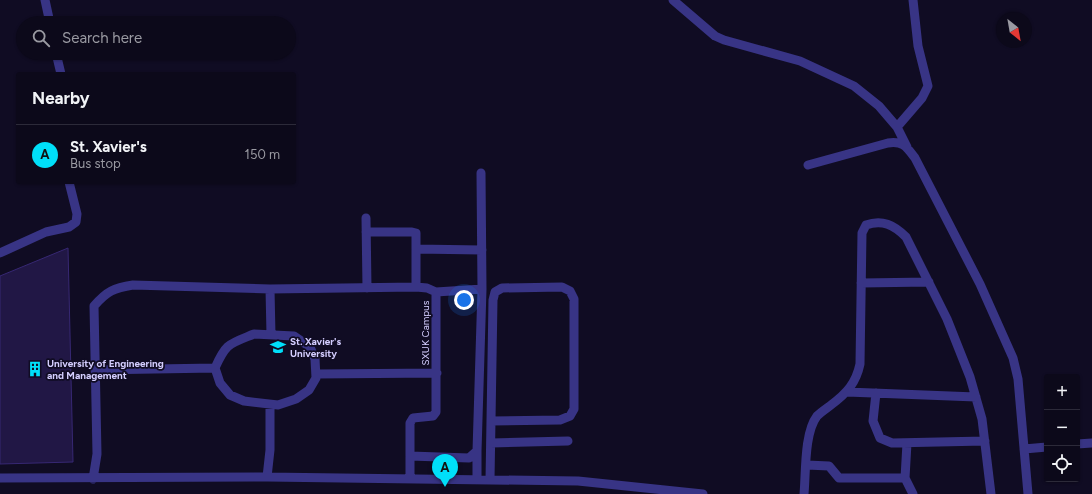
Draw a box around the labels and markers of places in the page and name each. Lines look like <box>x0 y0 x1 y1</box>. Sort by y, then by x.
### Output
place label: St. Xavier's University <box>290 335 342 360</box>
school or university icon: St. Xavier's University <box>269 338 287 356</box>
place label: University of Engineering and Management <box>47 357 164 382</box>
building icon: University of Engineering and Management <box>26 360 44 378</box>
pin: A <box>432 454 458 487</box>

